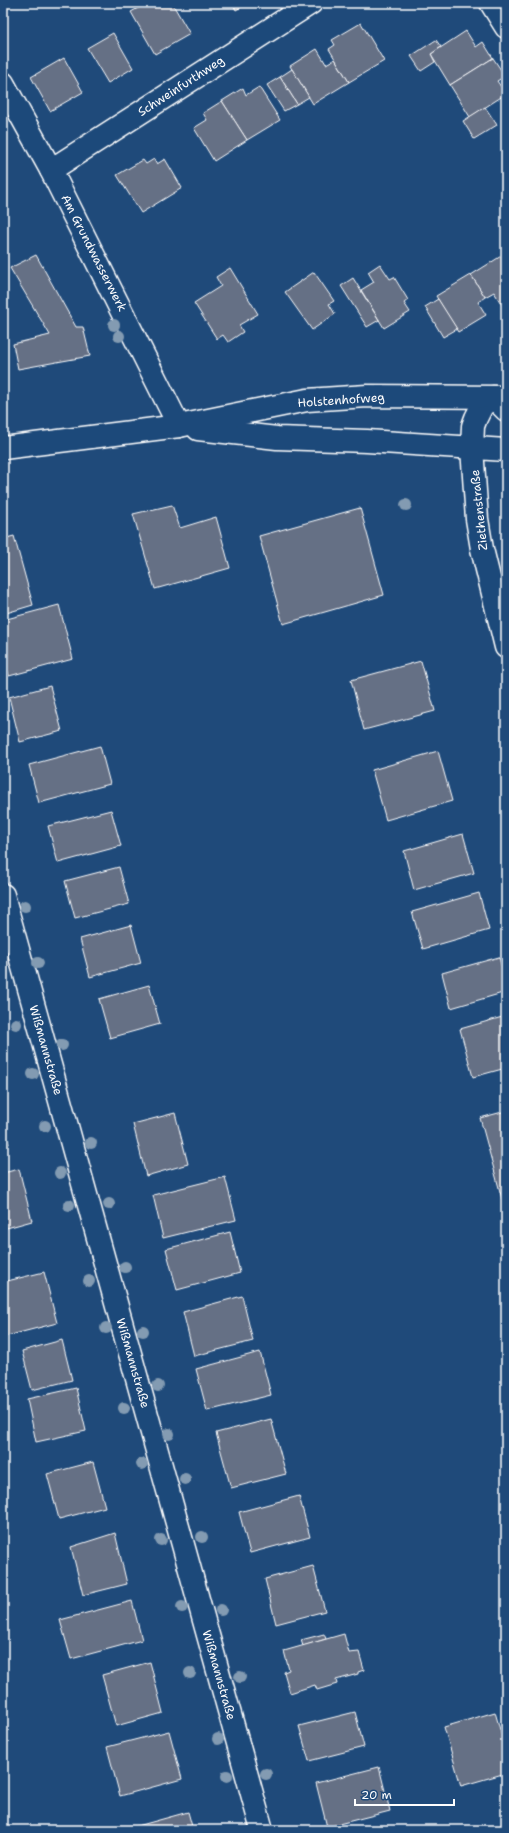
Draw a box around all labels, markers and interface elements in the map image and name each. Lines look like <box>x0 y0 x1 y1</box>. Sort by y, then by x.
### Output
street label: Schweinfurthweg <box>135 52 227 120</box>
street label: Am Grundwasserwerk <box>58 192 131 314</box>
street label: Holstenhofweg <box>297 389 385 411</box>
street label: Ziethenstraße <box>467 469 491 551</box>
street label: Wißmannstraße <box>25 1003 67 1097</box>
street label: Wißmannstraße <box>112 1316 154 1410</box>
street label: Wißmannstraße <box>198 1628 240 1722</box>
scale bar <box>355 1781 454 1807</box>
text: 20 m <box>361 1787 392 1803</box>

